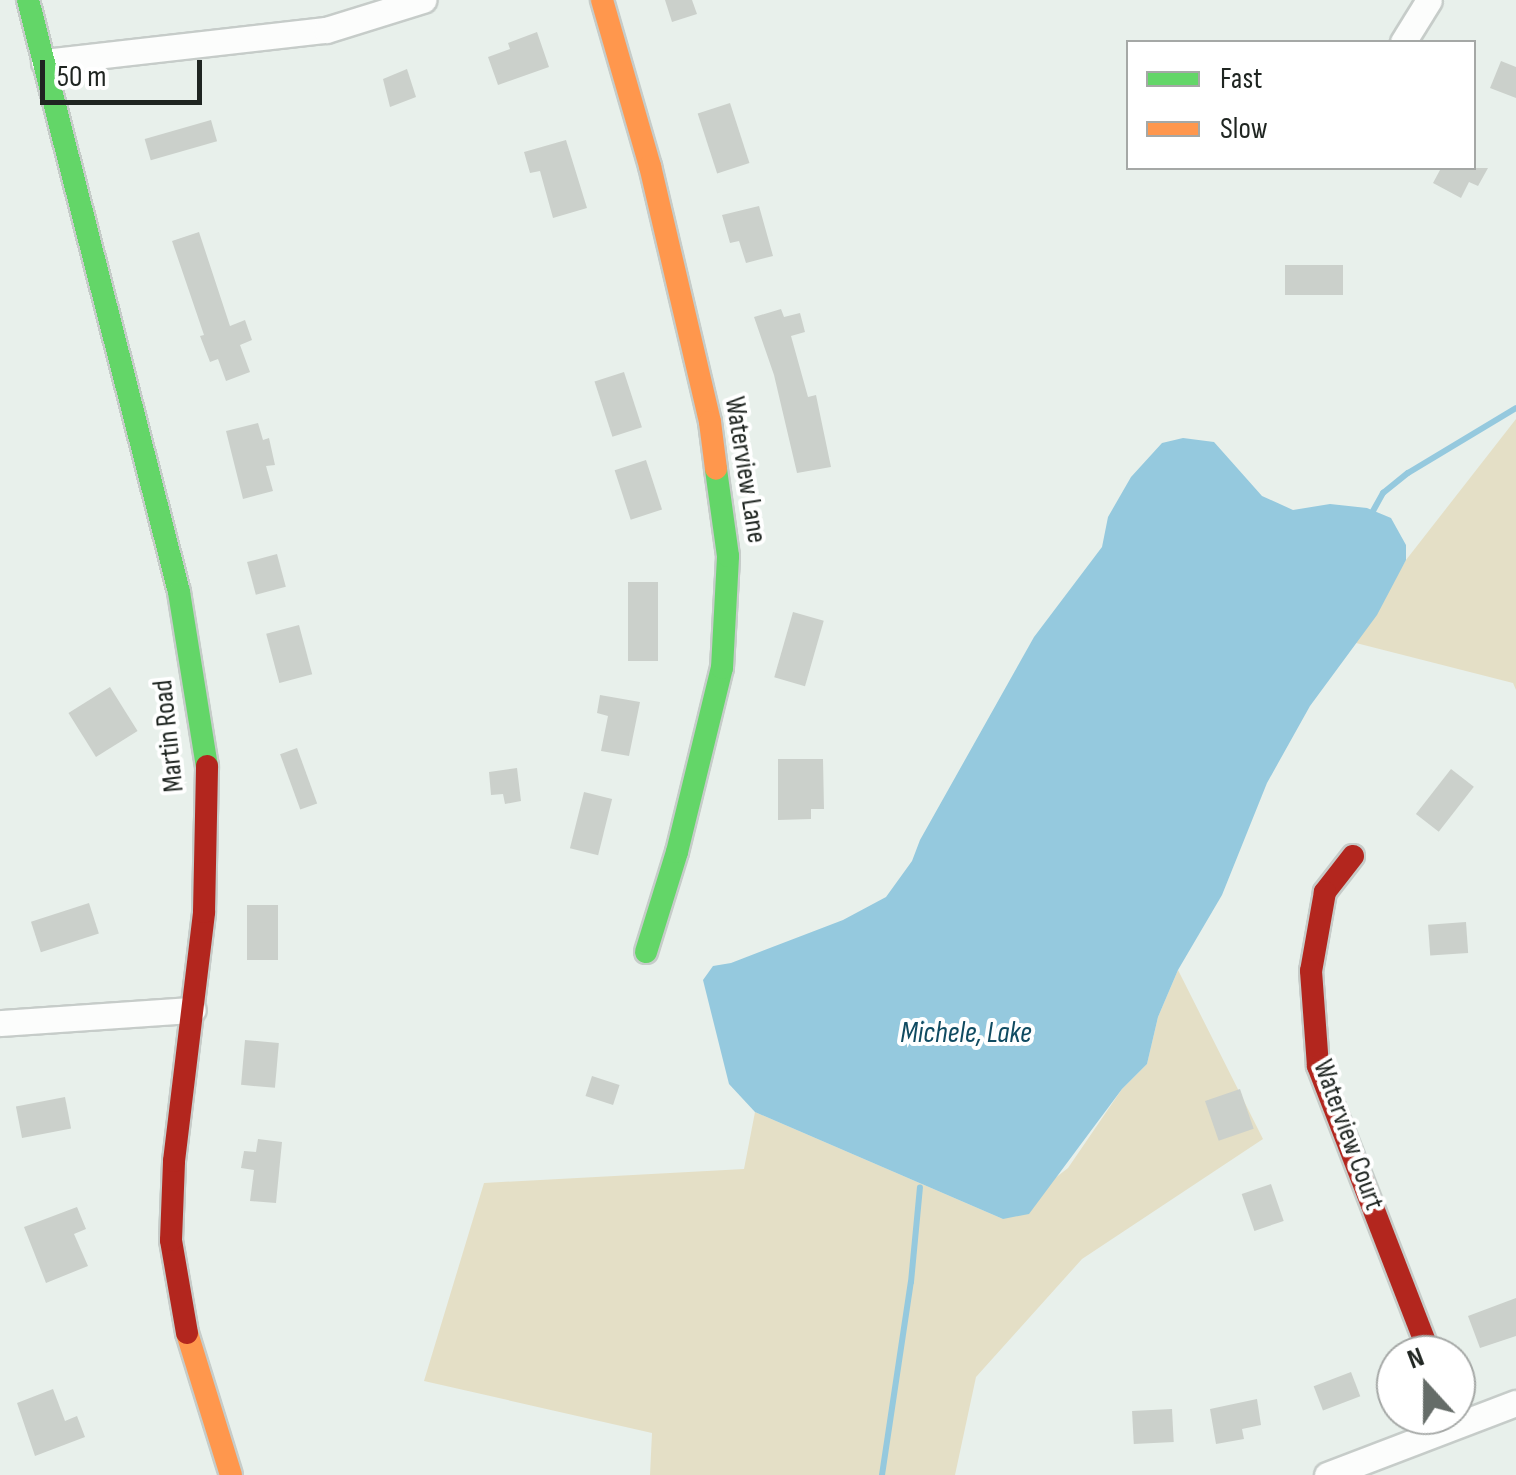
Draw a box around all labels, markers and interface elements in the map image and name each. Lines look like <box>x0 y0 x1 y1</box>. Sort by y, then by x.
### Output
scale bar <box>45 40 208 102</box>
legend <box>1126 40 1476 170</box>
text: 50 m <box>57 59 106 95</box>
text: Fast <box>1220 61 1262 97</box>
text: Slow <box>1220 111 1268 147</box>
street label: Waterview Lane <box>717 394 773 546</box>
street label: Martin Road <box>146 678 192 794</box>
water label: Michele, Lake <box>900 1015 1032 1051</box>
street label: Waterview Court <box>1305 1055 1391 1215</box>
north arrow <box>1376 1335 1476 1435</box>
text: N <box>1403 1340 1429 1376</box>

